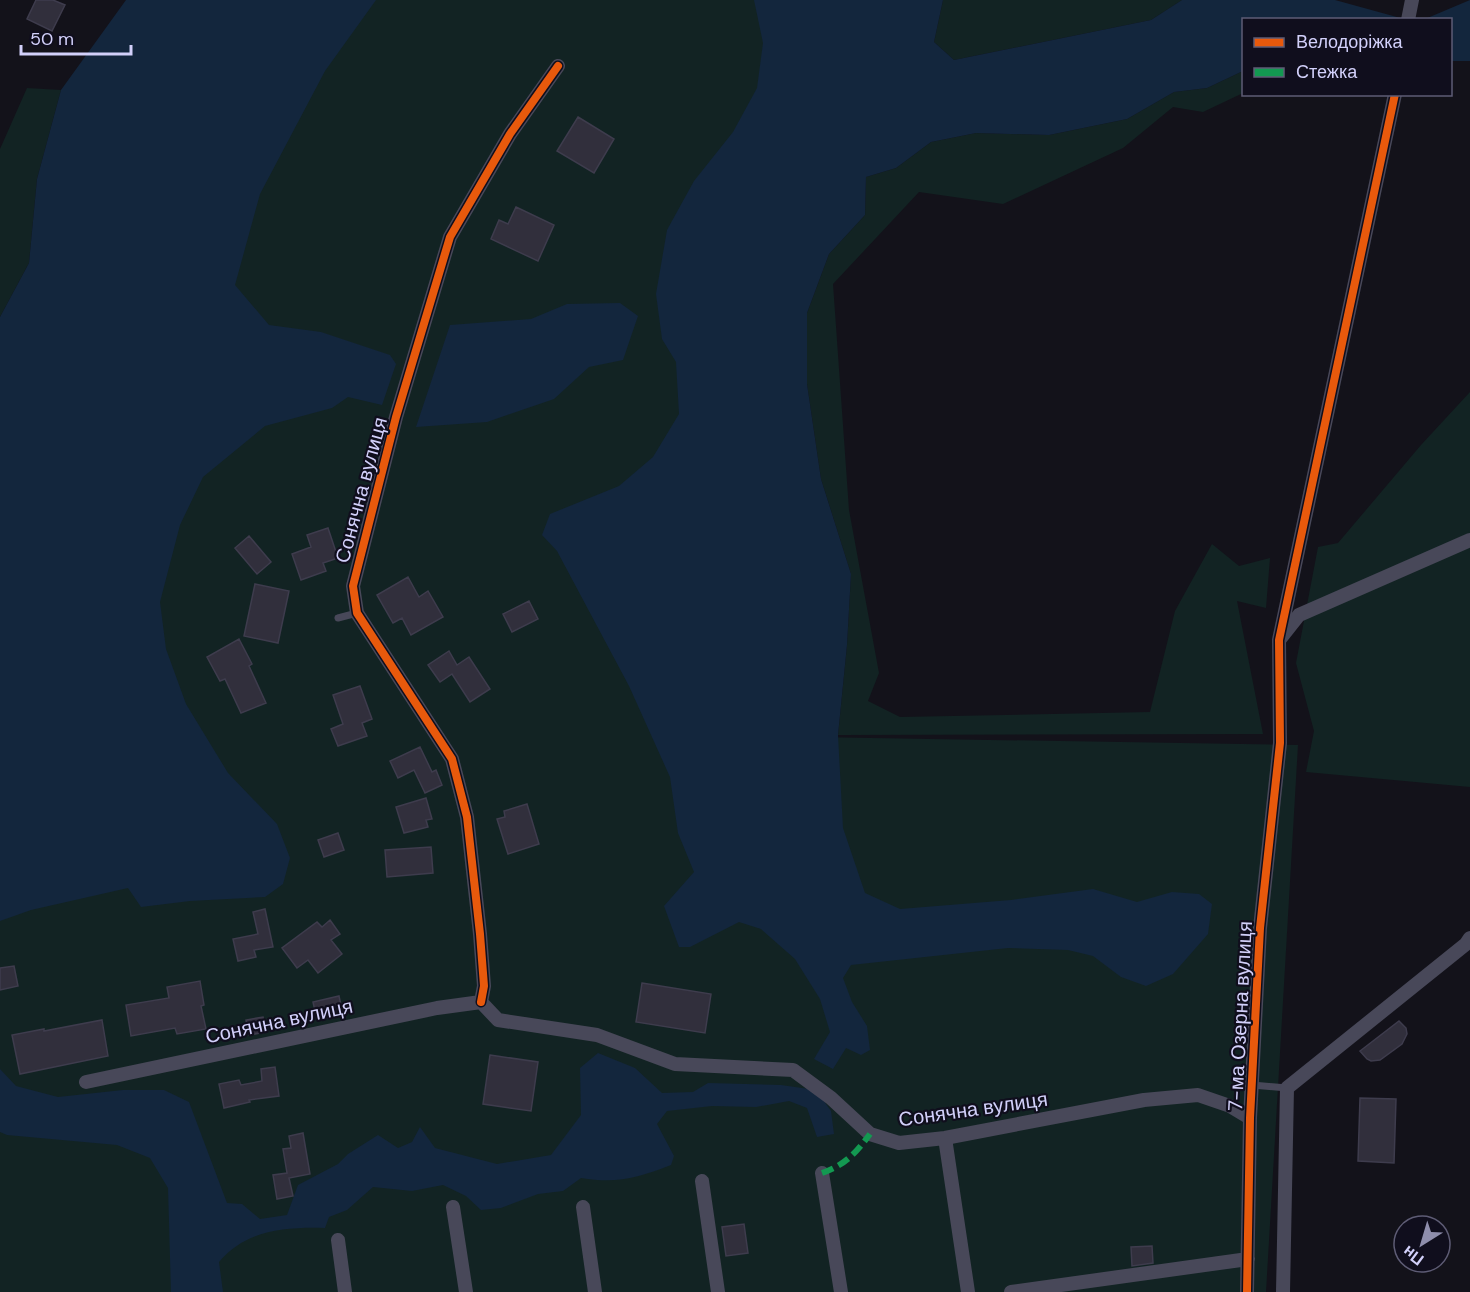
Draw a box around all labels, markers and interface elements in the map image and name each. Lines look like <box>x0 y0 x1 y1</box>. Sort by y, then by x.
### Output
scale bar <box>21 18 130 56</box>
legend <box>1242 18 1452 96</box>
text: 50 m <box>30 27 74 51</box>
text: Велодоріжка <box>1296 30 1404 54</box>
text: Стежка <box>1296 60 1358 84</box>
street label: Сонячна вулиця <box>329 414 393 566</box>
street label: 7-ма Озерна вулиця <box>1222 920 1258 1112</box>
street label: Сонячна вулиця <box>203 993 355 1049</box>
street label: Сонячна вулиця <box>897 1086 1049 1132</box>
north arrow <box>1392 1214 1452 1274</box>
text: Пн <box>1399 1241 1428 1270</box>

